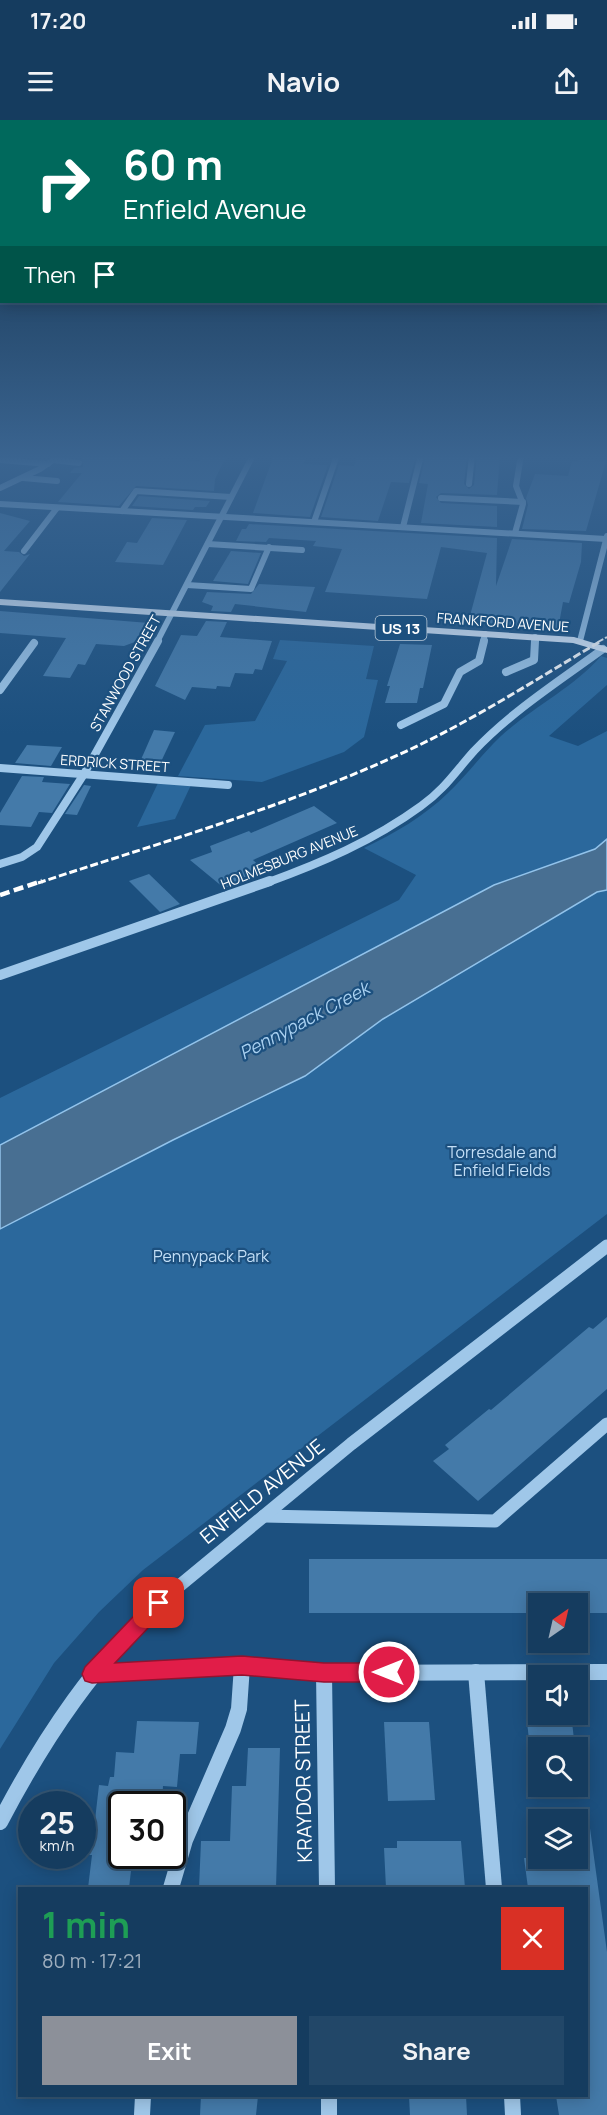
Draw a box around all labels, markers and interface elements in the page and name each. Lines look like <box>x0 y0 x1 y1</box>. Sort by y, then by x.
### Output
text: 17:20 <box>30 6 87 36</box>
text: Navio <box>267 63 340 100</box>
icon: menu <box>24 65 57 98</box>
icon: share <box>550 65 583 98</box>
text: 60 m <box>123 135 223 193</box>
icon: right <box>24 144 102 222</box>
text: Enfield Avenue <box>123 190 307 227</box>
icon: arrive <box>88 258 121 291</box>
text: Then <box>24 260 76 290</box>
street label: FRANKFORD AVENUE <box>436 608 570 636</box>
street label: STANWOOD STREET <box>85 611 165 735</box>
road number: US 13 <box>376 616 426 640</box>
street label: ERDRICK STREET <box>60 750 171 776</box>
street label: HOLMESBURG AVENUE <box>218 821 360 893</box>
water label: Pennypack Creek <box>235 974 376 1064</box>
park label: Torresdale and Enfield Fields <box>447 1141 557 1181</box>
park label: Pennypack Park <box>153 1245 270 1267</box>
street label: ENFIELD AVENUE <box>194 1432 330 1550</box>
pin <box>133 1577 184 1628</box>
icon: arrive <box>142 1586 175 1619</box>
north arrow <box>528 1593 588 1653</box>
map controls <box>528 1593 588 1869</box>
position arrow <box>357 1640 421 1704</box>
button: sound <box>528 1665 588 1725</box>
street label: KRAYDOR STREET <box>288 1699 318 1863</box>
button: search <box>528 1737 588 1797</box>
speed limit sign: 30 <box>108 1791 186 1869</box>
text: 25 <box>39 1802 75 1843</box>
button: layers <box>528 1809 588 1869</box>
text: km/h <box>40 1835 74 1856</box>
text: 1 min <box>42 1900 130 1949</box>
button: close <box>501 1907 564 1970</box>
text: 80 m · 17:21 <box>42 1947 142 1974</box>
button: Exit <box>42 2016 297 2085</box>
button: Share <box>309 2016 564 2085</box>

